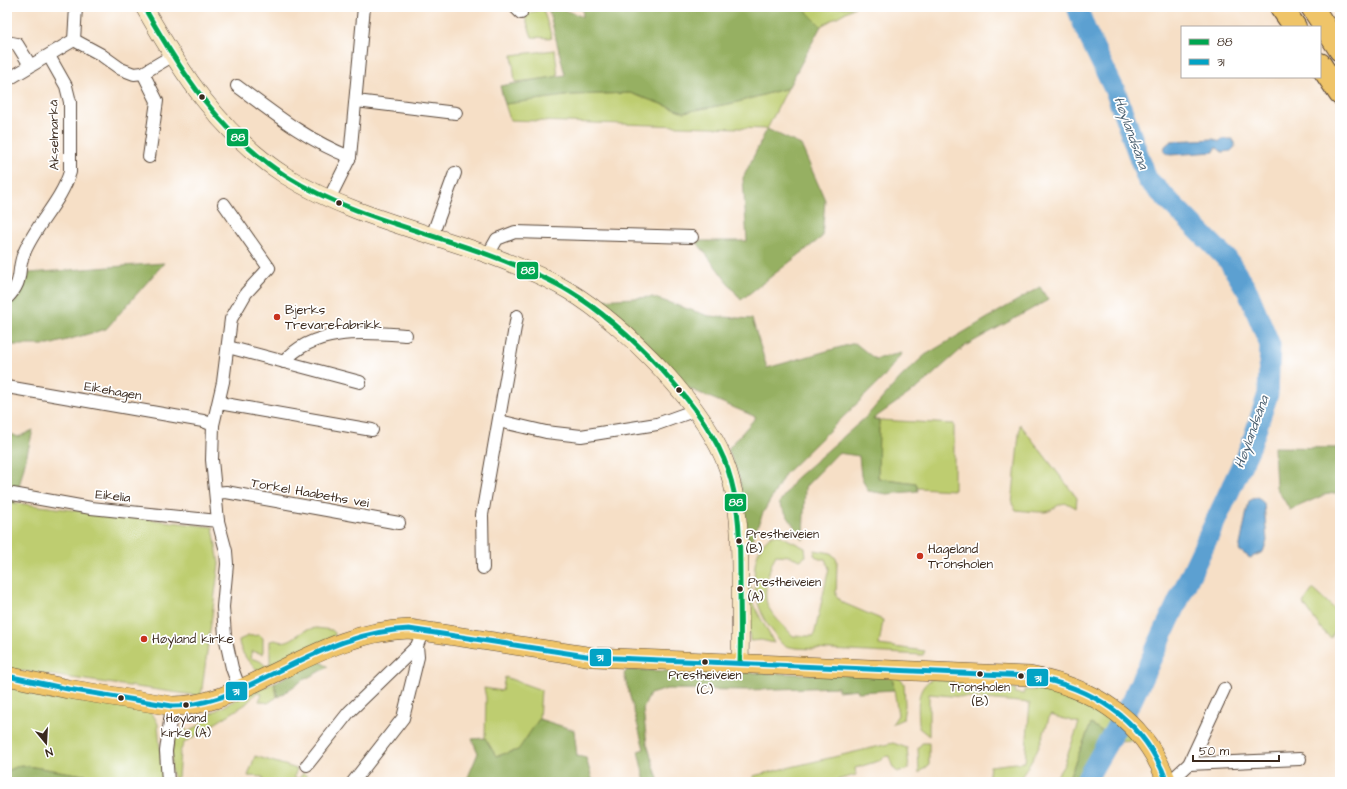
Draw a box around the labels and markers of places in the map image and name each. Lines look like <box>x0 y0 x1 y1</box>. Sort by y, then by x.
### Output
unlabelled marker <box>197 92 207 102</box>
unlabelled marker <box>334 198 344 208</box>
place label: Bjerks Trevarefabrikk <box>285 301 382 334</box>
marker: Bjerks Trevarefabrikk <box>272 312 282 322</box>
unlabelled marker <box>674 385 684 395</box>
place label: Prestheiveien (B) <box>746 526 819 558</box>
marker: Prestheiveien (B) <box>734 536 744 546</box>
place label: Hageland Tronsholen <box>928 540 993 573</box>
marker: Hageland Tronsholen <box>915 551 925 561</box>
place label: Prestheiveien (A) <box>748 574 821 606</box>
marker: Prestheiveien (A) <box>735 584 745 594</box>
place label: Høyland kirke <box>152 630 234 649</box>
marker: Høyland kirke <box>139 634 149 644</box>
marker: Prestheiveien (C) <box>700 657 710 667</box>
place label: Prestheiveien (C) <box>669 667 741 699</box>
marker: Tronsholen (B) <box>975 669 985 679</box>
unlabelled marker <box>1016 671 1026 681</box>
place label: Tronsholen (B) <box>950 679 1010 711</box>
unlabelled marker <box>116 693 126 703</box>
marker: Høyland kirke (A) <box>181 700 191 710</box>
place label: Høyland kirke (A) <box>161 710 211 742</box>

